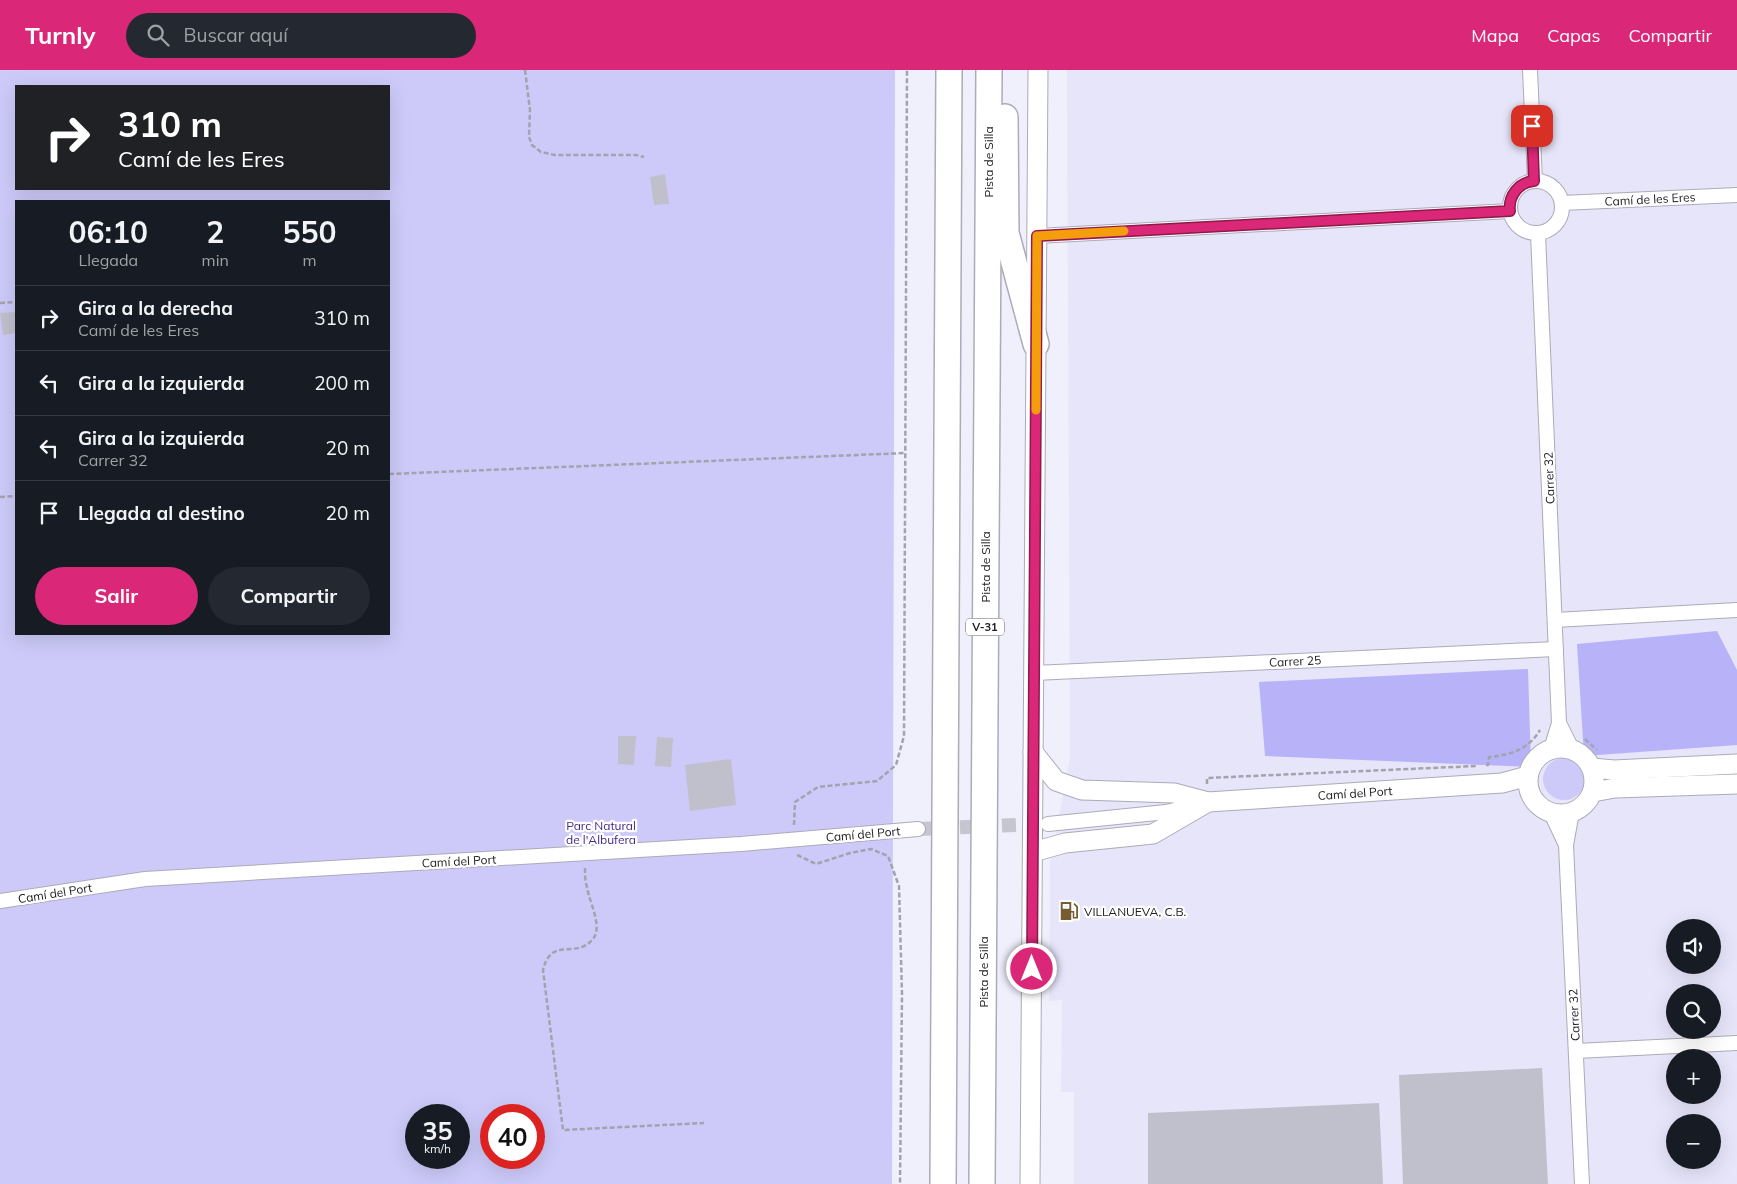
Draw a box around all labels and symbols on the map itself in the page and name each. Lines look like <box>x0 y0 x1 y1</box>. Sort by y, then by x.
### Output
pin <box>1511 105 1553 147</box>
street label: Pista de Silla <box>981 126 996 198</box>
street label: Camí de les Eres <box>1604 189 1696 209</box>
street label: Carrer 32 <box>1541 452 1557 504</box>
street label: Pista de Silla <box>978 531 993 603</box>
road number: V-31 <box>966 618 1004 636</box>
street label: Carrer 25 <box>1269 652 1321 670</box>
street label: Camí del Port <box>1317 783 1393 803</box>
park label: Parc Natural de l'Albufera <box>566 818 636 847</box>
street label: Camí del Port <box>825 823 901 845</box>
street label: Camí del Port <box>421 852 497 870</box>
street label: Camí del Port <box>17 880 93 906</box>
fuel station icon: VILLANUEVA, C.B. <box>1058 900 1080 922</box>
place label: VILLANUEVA, C.B. <box>1084 904 1186 919</box>
street label: Pista de Silla <box>976 936 991 1008</box>
position arrow <box>1005 942 1057 994</box>
street label: Carrer 32 <box>1565 989 1583 1041</box>
speed limit sign: 40 <box>480 1104 545 1169</box>

